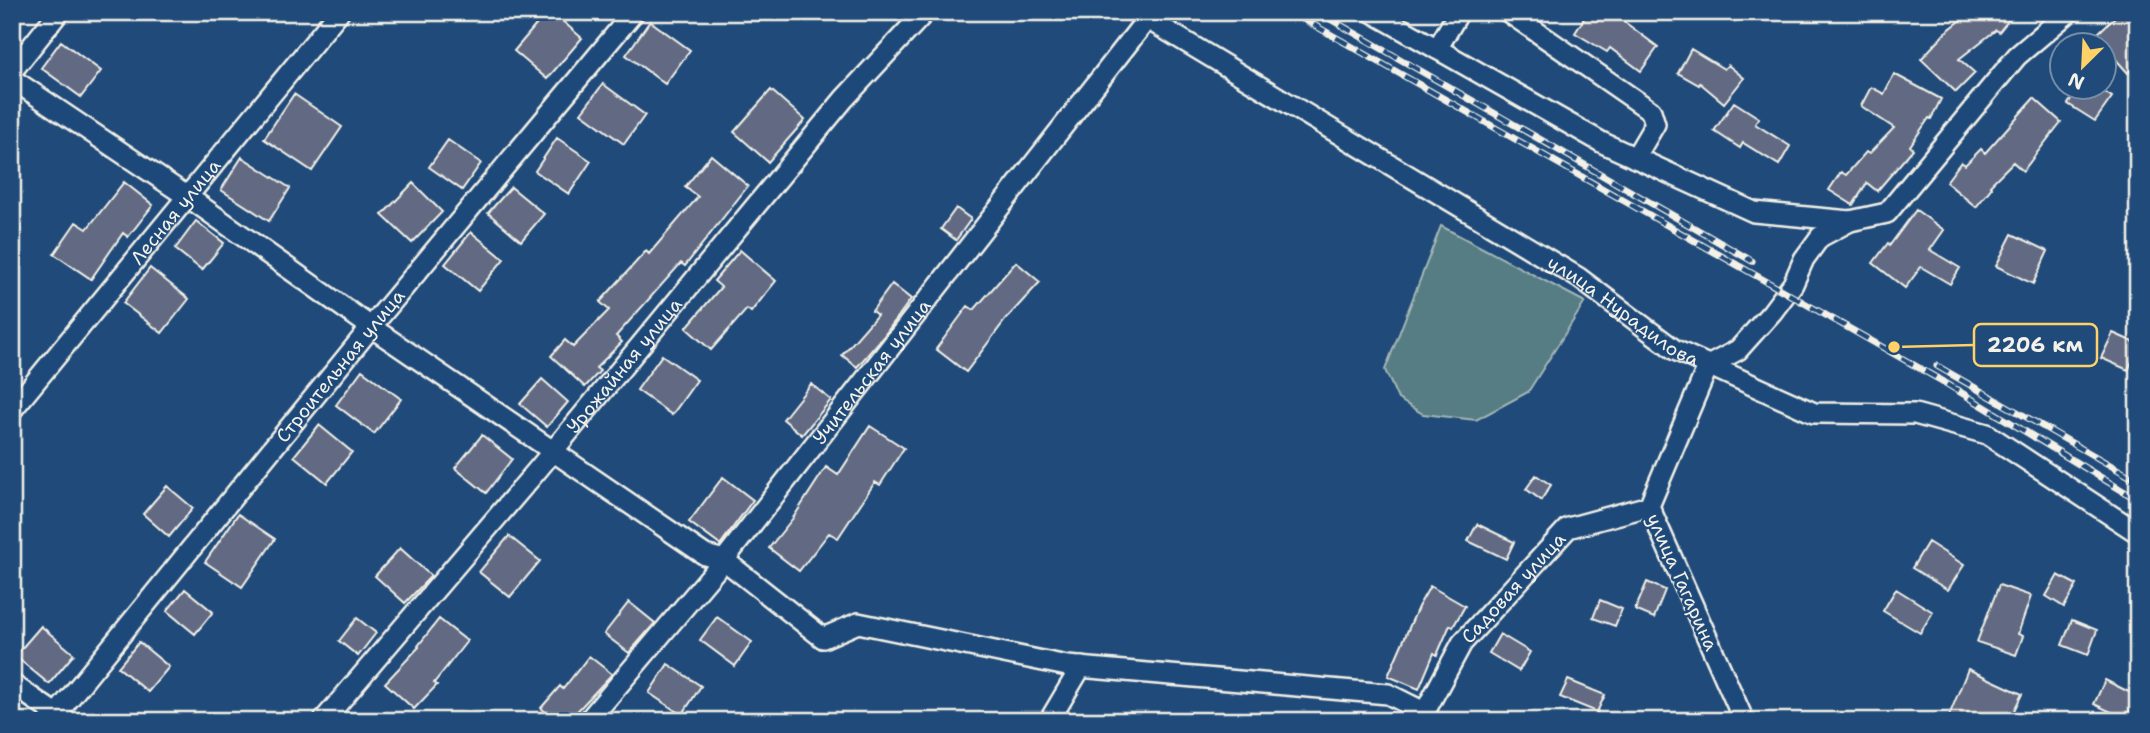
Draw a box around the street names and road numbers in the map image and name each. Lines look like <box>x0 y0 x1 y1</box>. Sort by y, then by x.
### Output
street label: Лесная улица <box>125 154 226 270</box>
street label: улица Нурадилова <box>1543 250 1703 372</box>
street label: Строительная улица <box>270 284 411 448</box>
street label: Урожайная улица <box>561 292 688 439</box>
street label: Учительская улица <box>807 294 937 450</box>
street label: улица Гагарина <box>1641 510 1724 655</box>
street label: Садовая улица <box>1456 527 1571 649</box>

